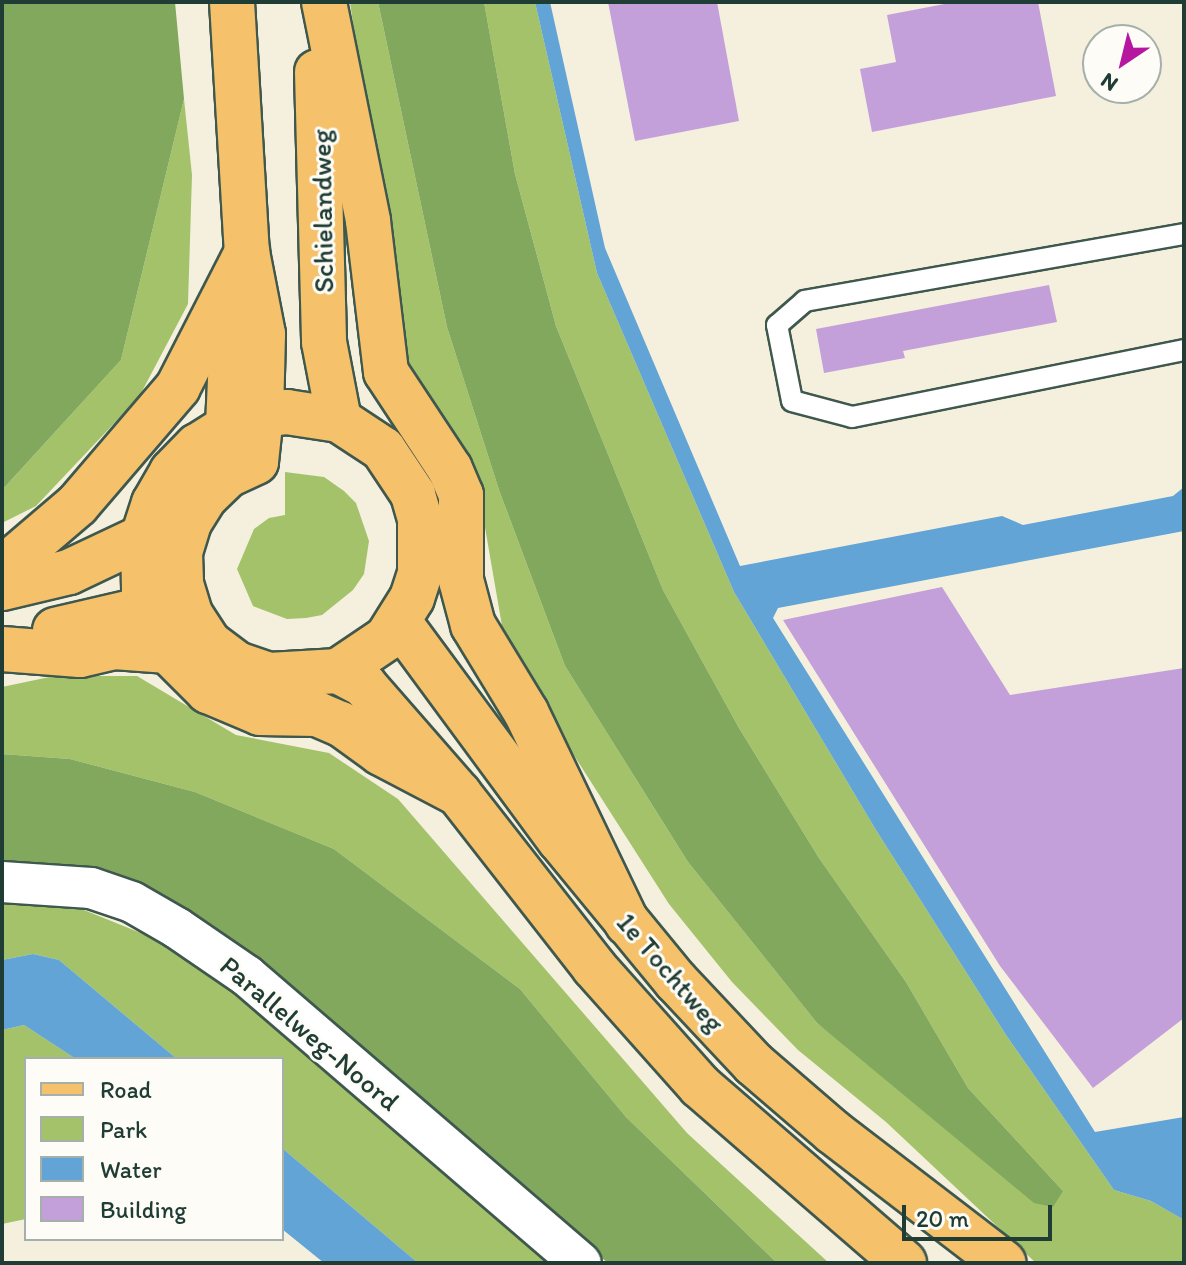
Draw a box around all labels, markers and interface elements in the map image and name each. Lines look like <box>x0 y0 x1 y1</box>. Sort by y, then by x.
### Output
north arrow <box>1082 24 1162 104</box>
text: N <box>1095 67 1123 98</box>
street label: Schielandweg <box>304 129 340 293</box>
street label: 1e Tochtweg <box>611 906 731 1038</box>
street label: Parallelweg-Noord <box>214 948 406 1118</box>
legend <box>24 1057 284 1241</box>
text: Road <box>100 1075 152 1104</box>
text: Park <box>100 1115 147 1144</box>
text: Water <box>100 1155 162 1184</box>
scale bar <box>906 1189 1056 1239</box>
text: Building <box>100 1195 187 1224</box>
text: 20 m <box>916 1204 969 1233</box>

